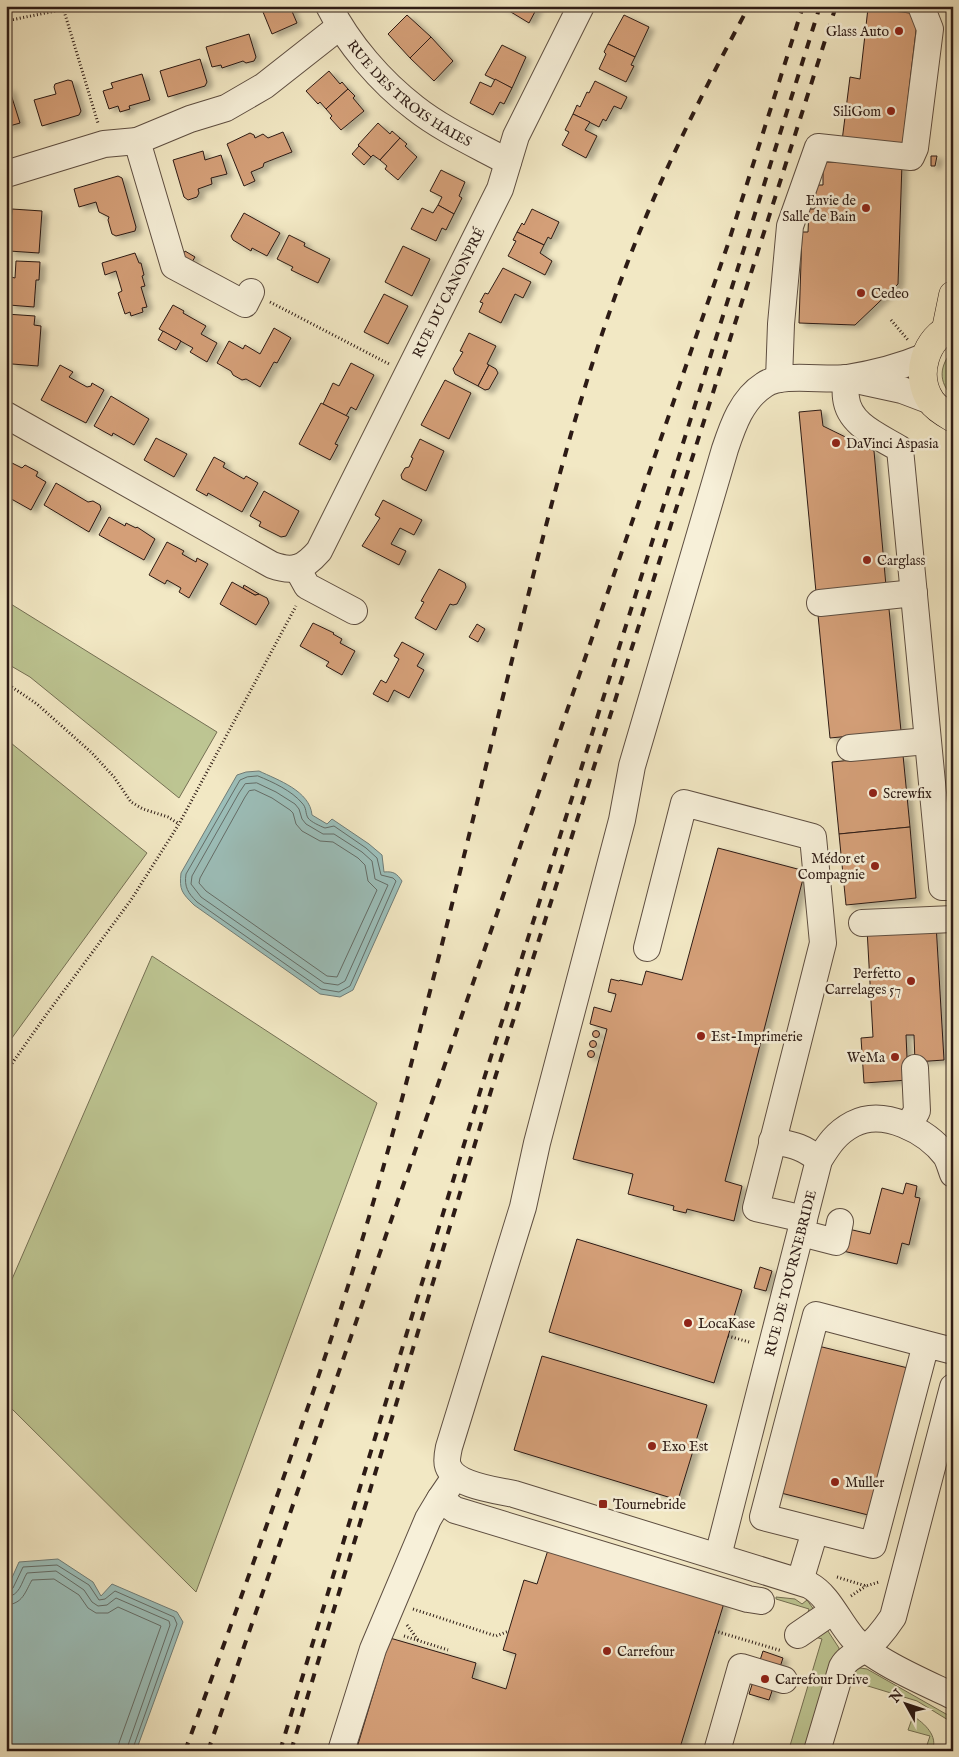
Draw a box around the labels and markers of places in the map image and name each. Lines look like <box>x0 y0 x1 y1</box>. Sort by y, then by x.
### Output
place label: Glass Auto <box>826 23 889 41</box>
marker: Glass Auto <box>893 25 905 37</box>
place label: SiliGom <box>833 103 881 121</box>
marker: SiliGom <box>885 105 897 117</box>
place label: Envie de Salle de Bain <box>782 192 857 226</box>
marker: Envie de Salle de Bain <box>860 202 872 214</box>
place label: Cedeo <box>871 285 909 303</box>
marker: Cedeo <box>855 287 867 299</box>
place label: DaVinci Aspasia <box>846 435 939 453</box>
marker: DaVinci Aspasia <box>830 437 842 449</box>
place label: Carglass <box>877 552 926 570</box>
marker: Carglass <box>861 554 873 566</box>
place label: Screwfix <box>883 785 932 803</box>
marker: Screwfix <box>867 787 879 799</box>
place label: Médor et Compagnie <box>798 850 866 884</box>
marker: Médor et Compagnie <box>869 860 881 872</box>
place label: Perfetto Carrelages 57 <box>825 965 901 999</box>
marker: Perfetto Carrelages 57 <box>905 975 917 987</box>
place label: Est-Imprimerie <box>711 1028 803 1046</box>
marker: Est-Imprimerie <box>695 1030 707 1042</box>
place label: WeMa <box>847 1049 886 1067</box>
marker: WeMa <box>889 1051 901 1063</box>
place label: LocaKase <box>698 1315 756 1333</box>
marker: LocaKase <box>682 1317 694 1329</box>
place label: Exo Est <box>662 1438 709 1456</box>
marker: Exo Est <box>646 1440 658 1452</box>
place label: Muller <box>845 1474 884 1492</box>
marker: Muller <box>829 1476 841 1488</box>
place label: Tournebride <box>613 1496 686 1514</box>
marker: Tournebride <box>597 1498 609 1510</box>
place label: Carrefour <box>617 1643 675 1661</box>
marker: Carrefour <box>601 1645 613 1657</box>
place label: Carrefour Drive <box>775 1671 869 1689</box>
marker: Carrefour Drive <box>759 1673 771 1685</box>

